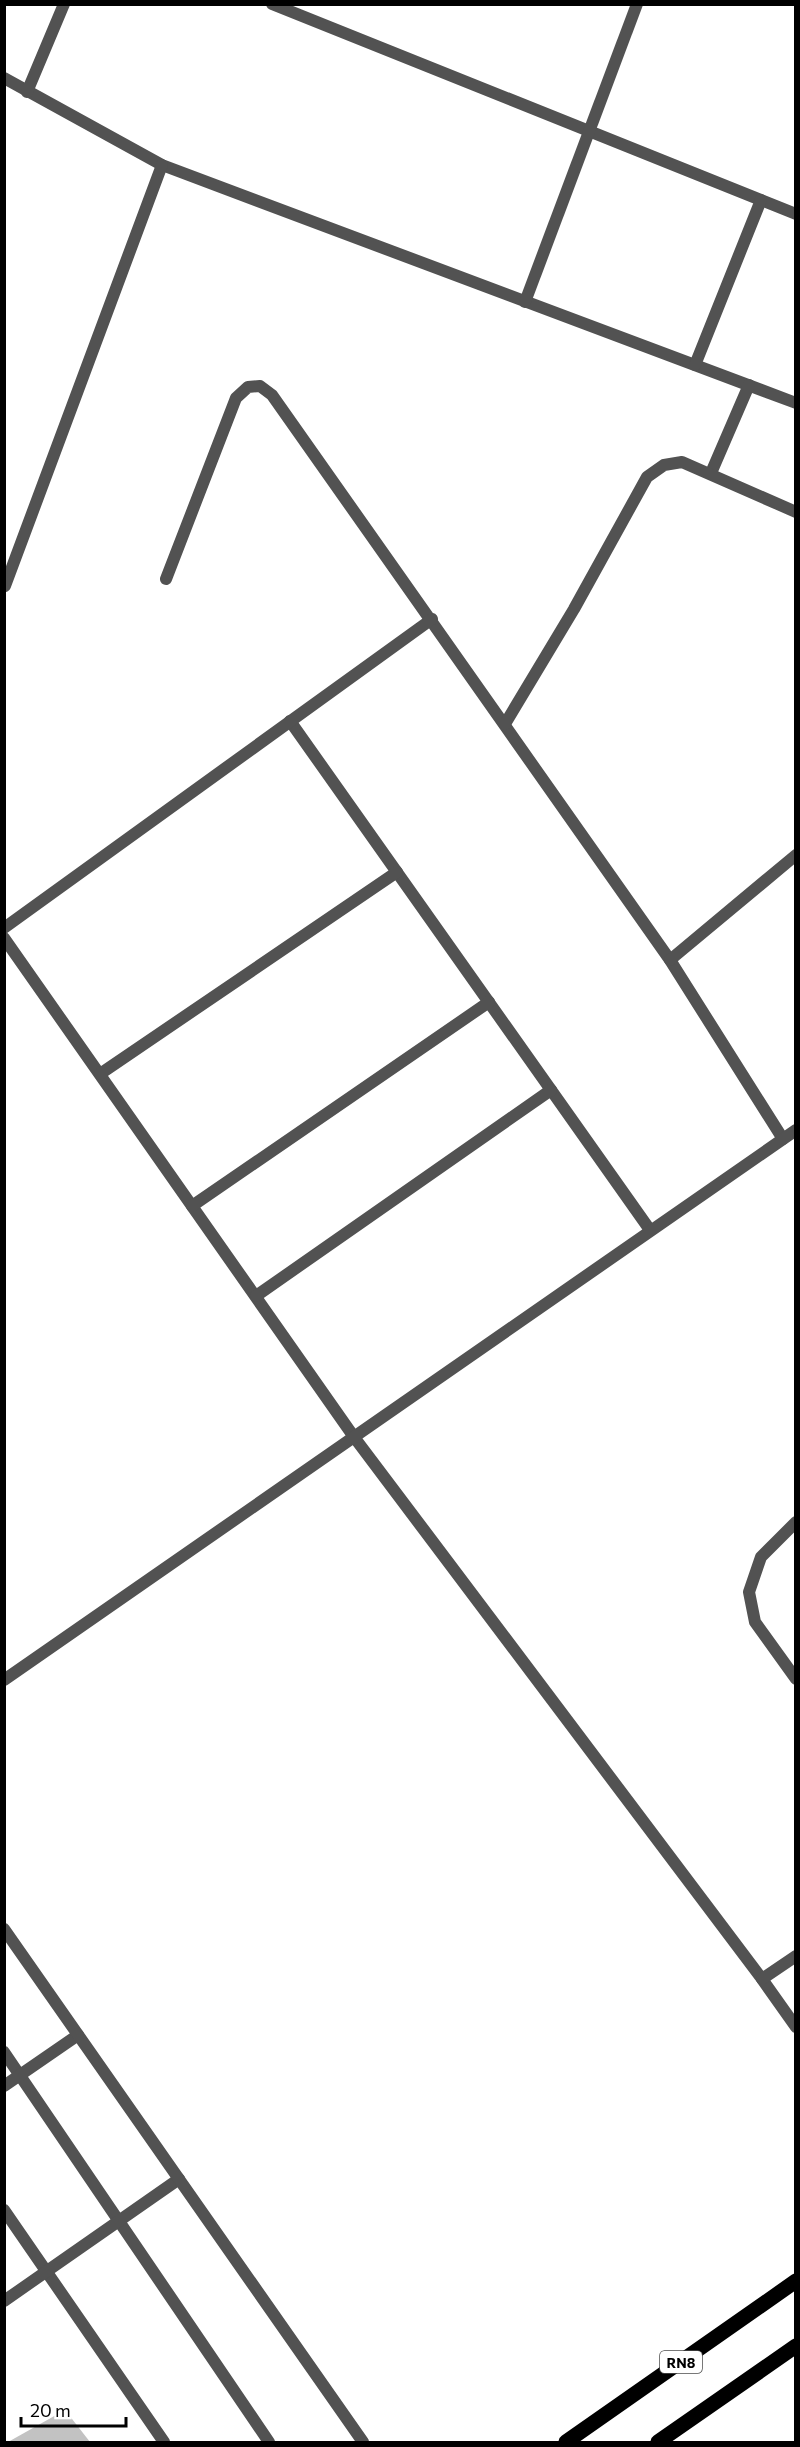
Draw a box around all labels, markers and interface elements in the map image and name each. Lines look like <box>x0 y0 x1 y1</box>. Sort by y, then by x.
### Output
road number: RN8 <box>660 2351 702 2373</box>
scale bar <box>21 2390 126 2428</box>
text: 20 m <box>30 2399 71 2421</box>

